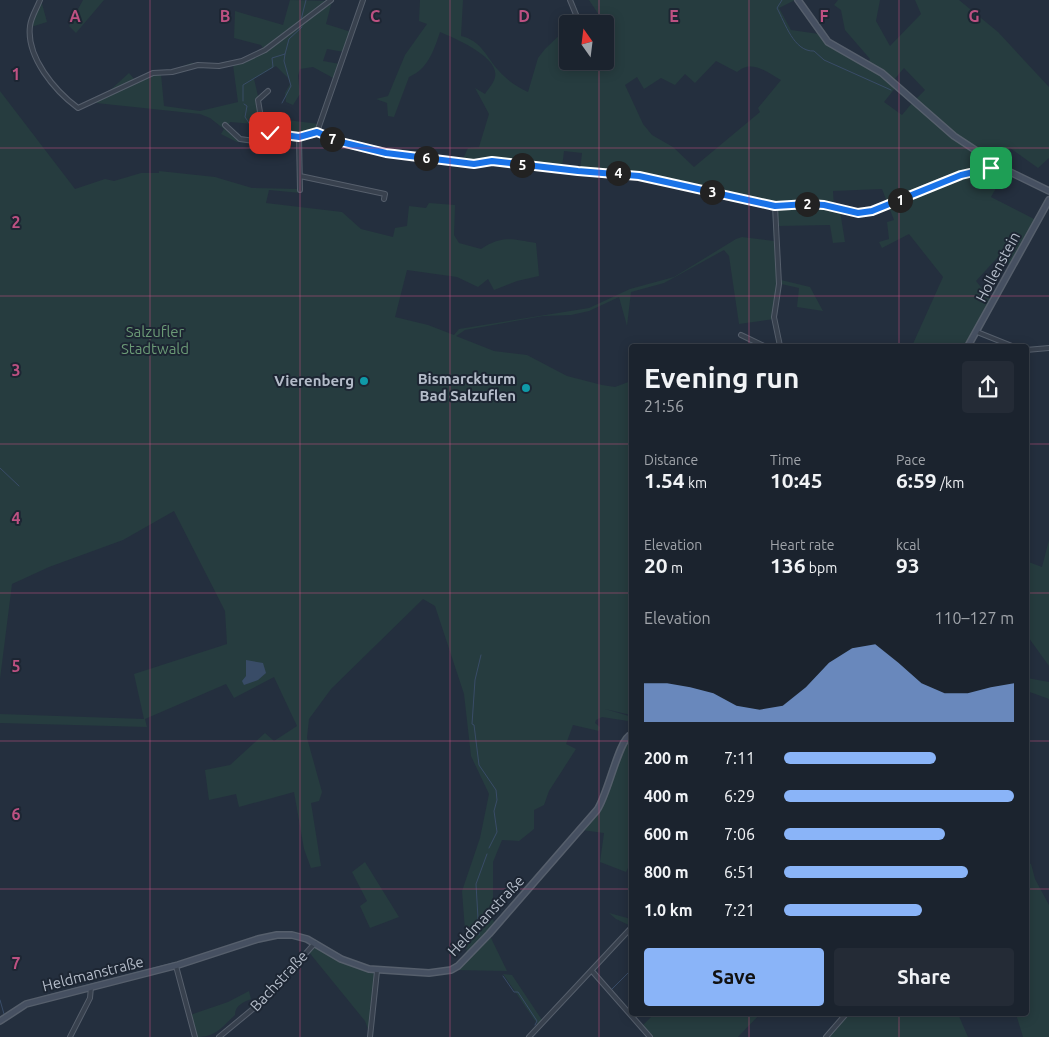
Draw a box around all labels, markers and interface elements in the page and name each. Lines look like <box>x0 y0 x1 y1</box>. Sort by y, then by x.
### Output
text: A <box>69 7 81 25</box>
text: B <box>220 7 230 25</box>
text: C <box>370 7 380 25</box>
text: D <box>518 7 530 25</box>
text: E <box>669 7 679 25</box>
text: F <box>820 7 829 25</box>
text: G <box>968 7 980 25</box>
north arrow <box>559 15 614 70</box>
map controls <box>559 15 614 70</box>
text: 1 <box>11 65 21 83</box>
pin <box>249 112 291 154</box>
icon: check <box>256 119 284 147</box>
pin: 7 <box>320 126 344 152</box>
text: 7 <box>329 131 336 147</box>
pin: 6 <box>414 146 438 170</box>
pin <box>970 147 1012 189</box>
text: 6 <box>423 150 430 166</box>
pin: 5 <box>510 152 534 178</box>
icon: arrive <box>977 154 1005 182</box>
text: 5 <box>519 157 526 173</box>
pin: 4 <box>606 160 630 186</box>
text: 4 <box>615 165 622 181</box>
pin: 3 <box>700 180 724 204</box>
text: 3 <box>709 184 716 200</box>
pin: 1 <box>888 188 912 212</box>
pin: 2 <box>794 192 820 216</box>
text: 1 <box>897 192 904 208</box>
text: 2 <box>804 196 811 212</box>
text: 2 <box>11 213 21 231</box>
street label: Hollenstein <box>972 229 1023 305</box>
park label: Salzufler Stadtwald <box>121 323 189 357</box>
text: 3 <box>11 361 21 379</box>
button: share <box>962 361 1014 413</box>
text: Evening run <box>644 362 799 393</box>
place label: Bismarckturm Bad Salzuflen <box>418 370 516 404</box>
place label: Vierenberg <box>274 372 354 389</box>
marker: Vierenberg <box>358 375 370 387</box>
marker: Bismarckturm Bad Salzuflen <box>520 382 532 394</box>
text: 21:56 <box>644 397 684 415</box>
text: Distance <box>644 452 698 468</box>
text: Time <box>770 452 801 468</box>
text: Pace <box>896 452 926 468</box>
text: 1.54 <box>644 468 685 492</box>
text: 10:45 <box>770 468 823 492</box>
text: 6:59 <box>896 468 937 492</box>
text: km <box>685 475 707 491</box>
text: /km <box>937 475 964 491</box>
text: 4 <box>11 509 21 527</box>
text: Elevation <box>644 537 702 553</box>
text: Heart rate <box>770 537 834 553</box>
text: kcal <box>896 537 920 553</box>
text: 20 <box>644 553 668 577</box>
text: 136 <box>770 553 806 577</box>
text: 93 <box>896 553 920 577</box>
text: m <box>668 560 683 576</box>
text: bpm <box>806 560 837 576</box>
text: Elevation <box>644 609 711 627</box>
text: 110–127 m <box>934 609 1014 627</box>
text: 5 <box>11 657 21 675</box>
text: 200 m <box>644 749 689 767</box>
text: 7:11 <box>724 749 755 767</box>
text: 400 m <box>644 787 689 805</box>
text: 6:29 <box>724 787 755 805</box>
text: 6 <box>11 805 21 823</box>
text: 600 m <box>644 825 689 843</box>
text: 7:06 <box>724 825 755 843</box>
text: 800 m <box>644 863 689 881</box>
text: 6:51 <box>724 863 755 881</box>
street label: Heldmanstraße <box>444 872 527 959</box>
text: 1.0 km <box>644 901 693 919</box>
text: 7:21 <box>724 901 755 919</box>
street label: Bachstraße <box>247 947 311 1014</box>
button: Save <box>644 948 824 1006</box>
button: Share <box>834 948 1014 1006</box>
street label: Heldmanstraße <box>40 953 145 994</box>
text: 7 <box>11 954 21 972</box>

